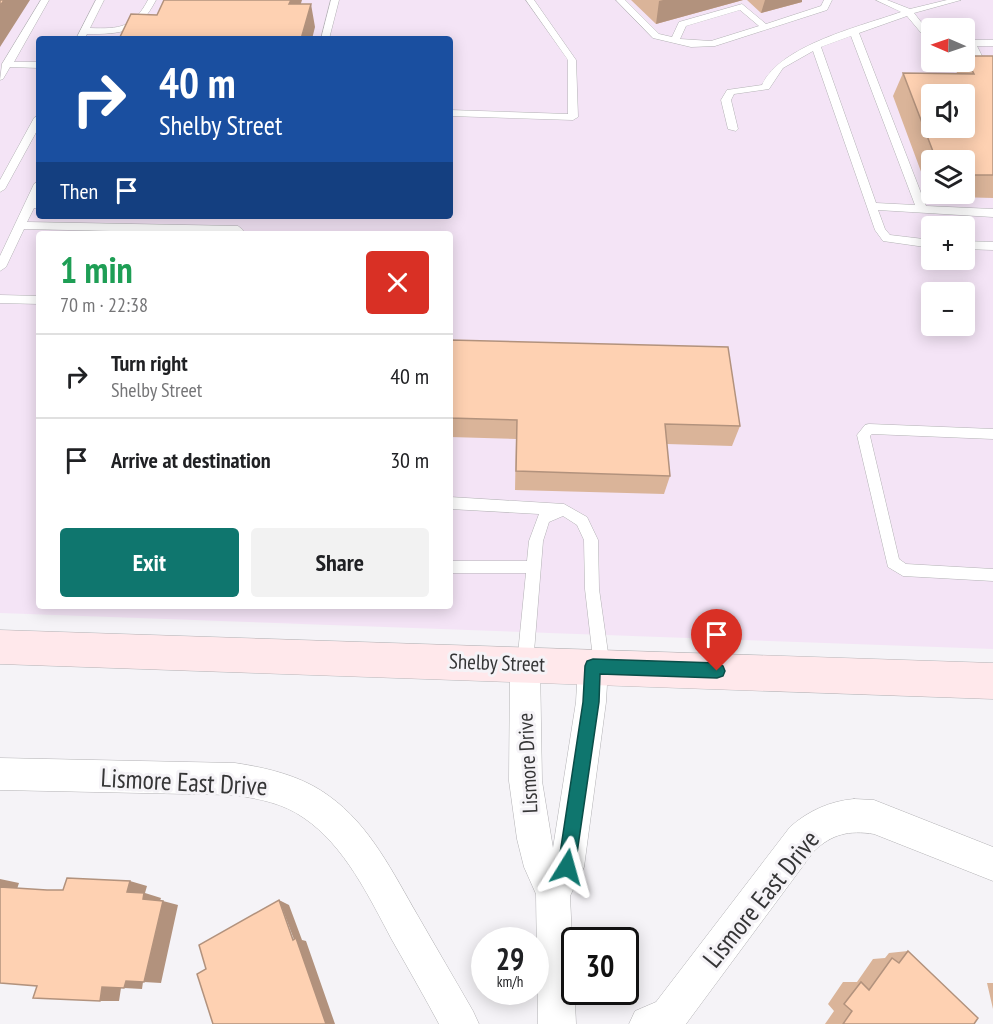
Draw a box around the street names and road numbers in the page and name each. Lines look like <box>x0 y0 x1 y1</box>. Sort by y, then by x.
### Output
street label: Shelby Street <box>449 647 546 678</box>
street label: Lismore Drive <box>511 712 544 814</box>
street label: Lismore East Drive <box>100 761 268 802</box>
street label: Lismore East Drive <box>695 823 826 974</box>

